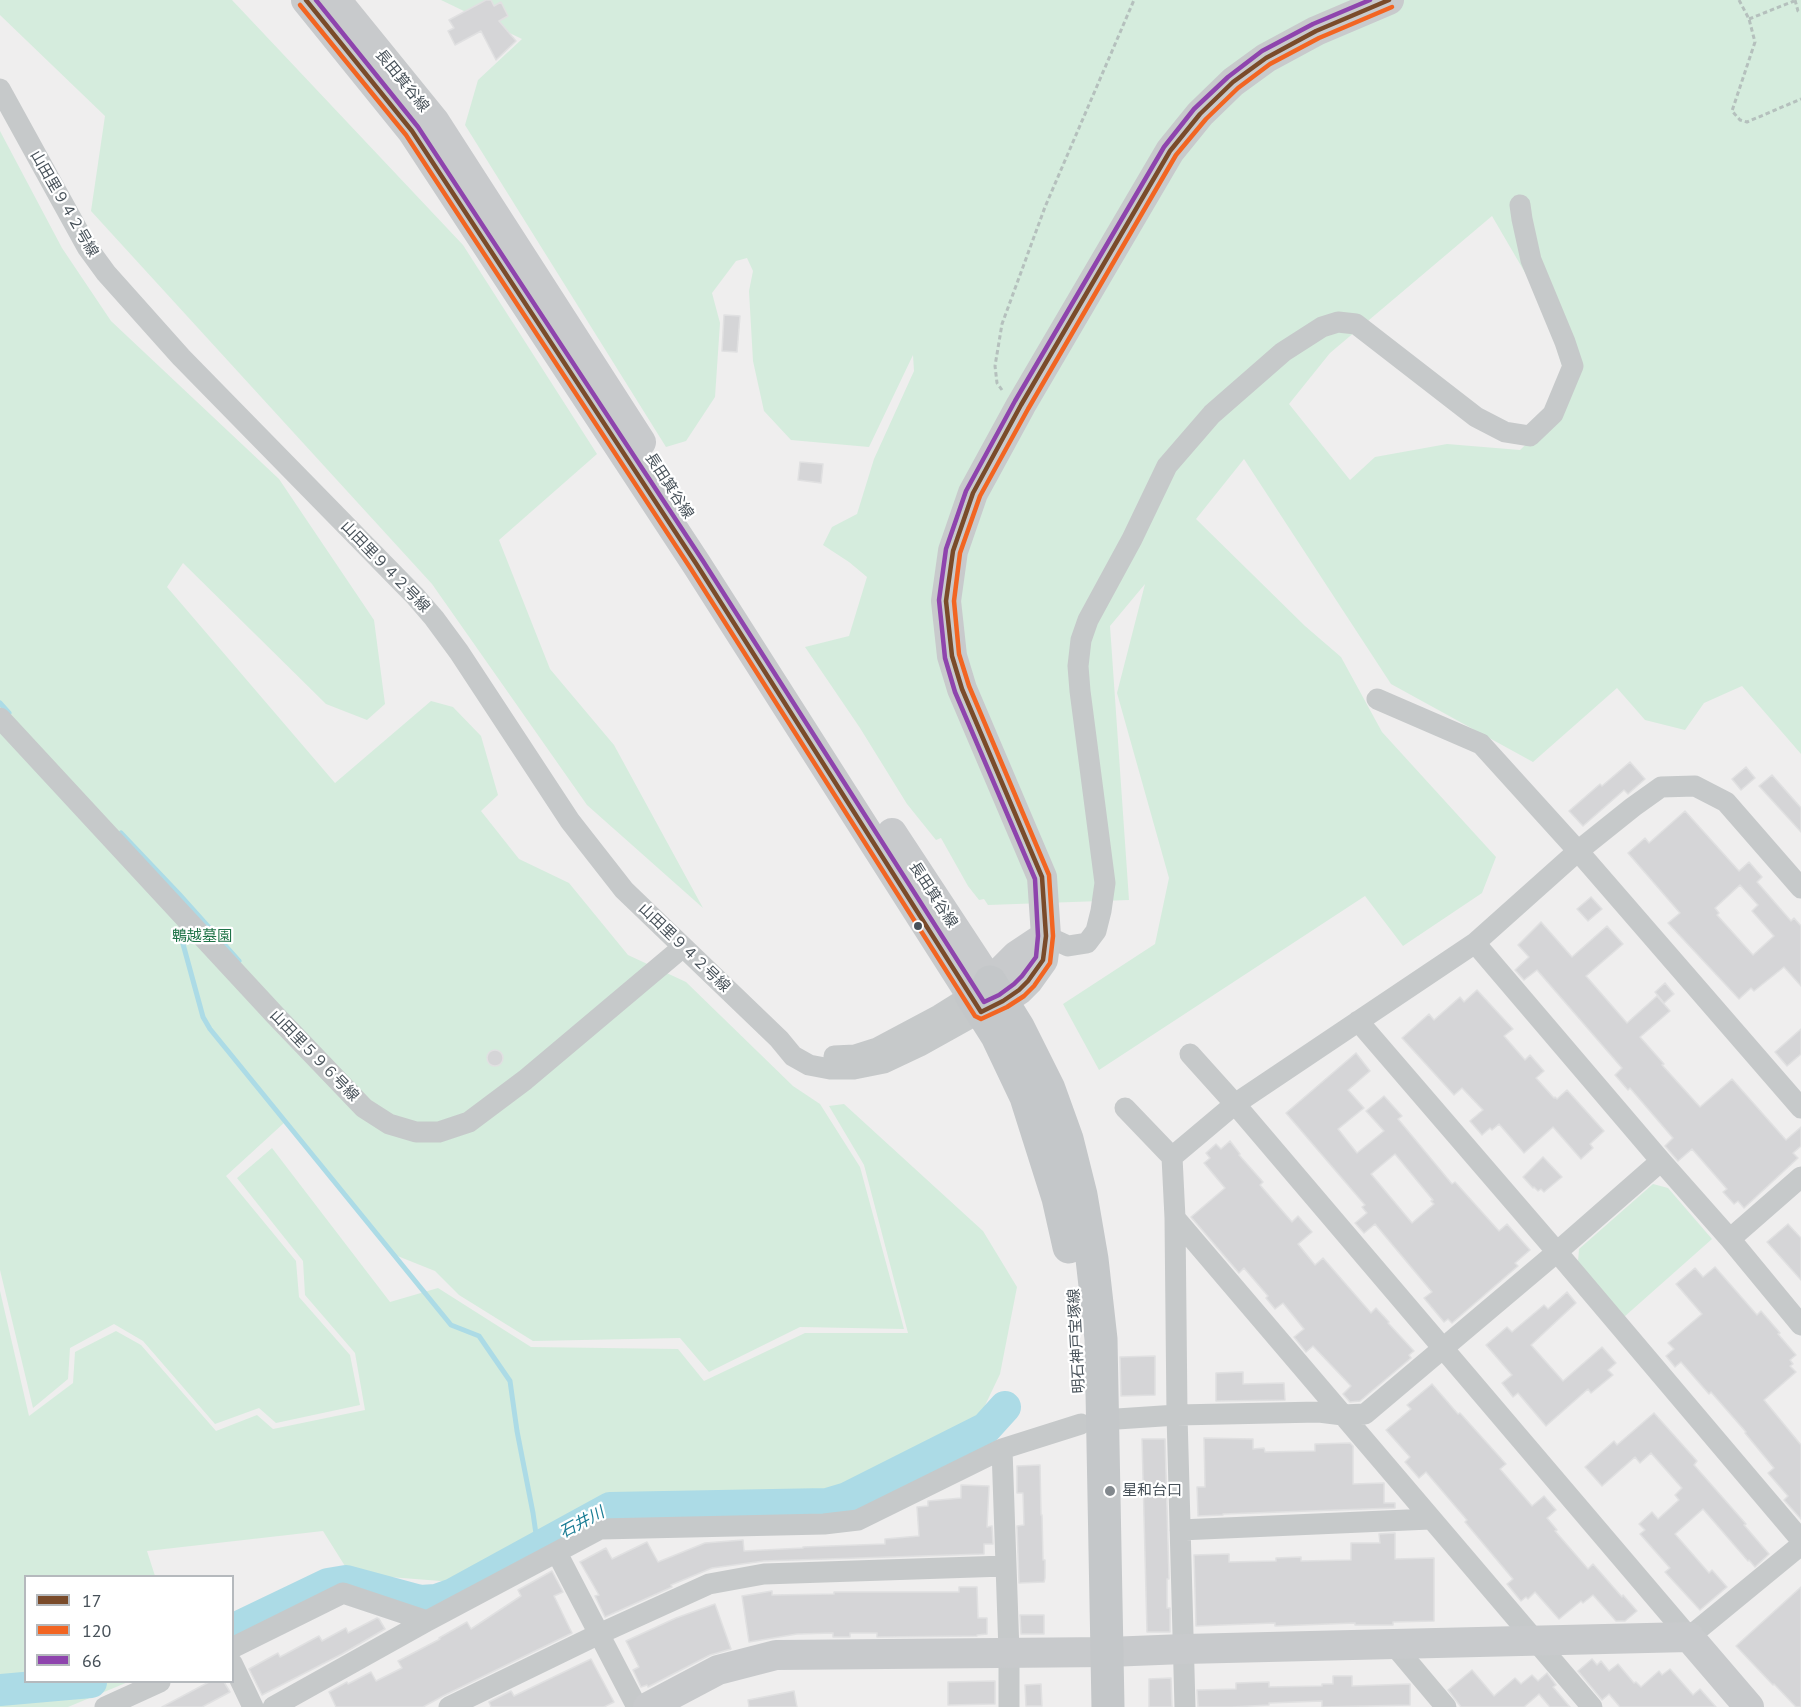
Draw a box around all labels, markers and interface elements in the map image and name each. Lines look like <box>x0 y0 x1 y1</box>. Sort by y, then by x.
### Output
street label: 長田箕谷線 <box>371 46 433 116</box>
street label: 山田里９４２号線 <box>26 148 102 260</box>
street label: 長田箕谷線 <box>641 450 697 522</box>
street label: 山田里９４２号線 <box>337 518 433 616</box>
street label: 長田箕谷線 <box>905 859 961 931</box>
street label: 山田里９４２号線 <box>635 900 733 996</box>
unlabelled marker <box>912 920 924 932</box>
park label: 鵯越墓園 <box>172 928 232 946</box>
street label: 山田里５９６号線 <box>266 1007 362 1105</box>
street label: 明石神戸宝塚線 <box>1065 1288 1089 1394</box>
place label: 星和台口 <box>1122 1482 1182 1500</box>
marker: 星和台口 <box>1103 1484 1117 1498</box>
water label: 石井川 <box>556 1503 608 1543</box>
legend <box>24 1575 234 1683</box>
text: 17 <box>82 1589 102 1612</box>
text: 120 <box>82 1619 111 1642</box>
text: 66 <box>82 1649 102 1672</box>

